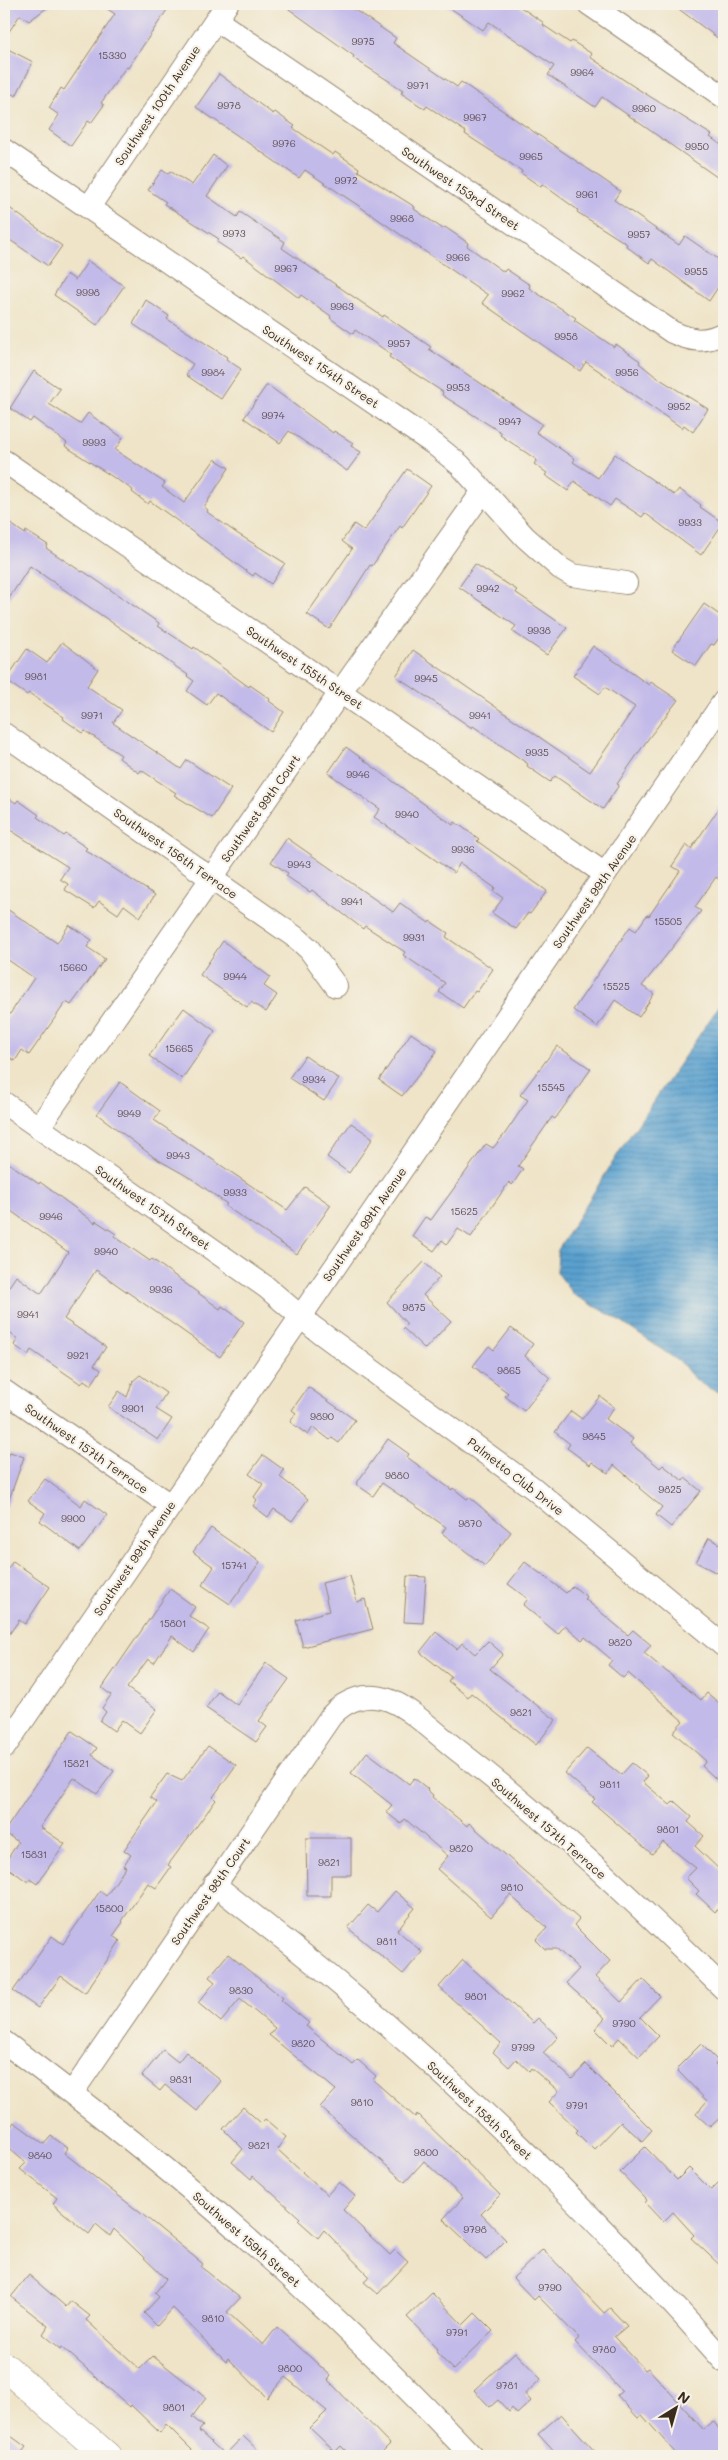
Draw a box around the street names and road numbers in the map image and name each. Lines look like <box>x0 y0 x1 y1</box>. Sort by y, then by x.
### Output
street label: Southwest 100th Avenue <box>111 42 203 168</box>
street label: Southwest 153rd Street <box>399 142 523 234</box>
street label: Southwest 154th Street <box>259 321 383 411</box>
street label: Southwest 155th Street <box>243 622 367 712</box>
street label: Southwest 99th Court <box>217 751 303 865</box>
street label: Southwest 156th Terrace <box>111 804 241 902</box>
street label: Southwest 99th Avenue <box>549 831 639 951</box>
street label: Southwest 157th Street <box>92 1161 214 1253</box>
street label: Southwest 99th Avenue <box>319 1164 409 1284</box>
street label: Southwest 157th Terrace <box>22 1399 152 1497</box>
street label: Palmetto Club Drive <box>465 1433 567 1519</box>
street label: Southwest 99th Avenue <box>89 1497 179 1619</box>
street label: Southwest 157th Terrace <box>488 1774 610 1882</box>
street label: Southwest 98th Court <box>167 1834 253 1948</box>
street label: Southwest 158th Street <box>424 2057 536 2163</box>
street label: Southwest 159th Street <box>190 2188 304 2290</box>

